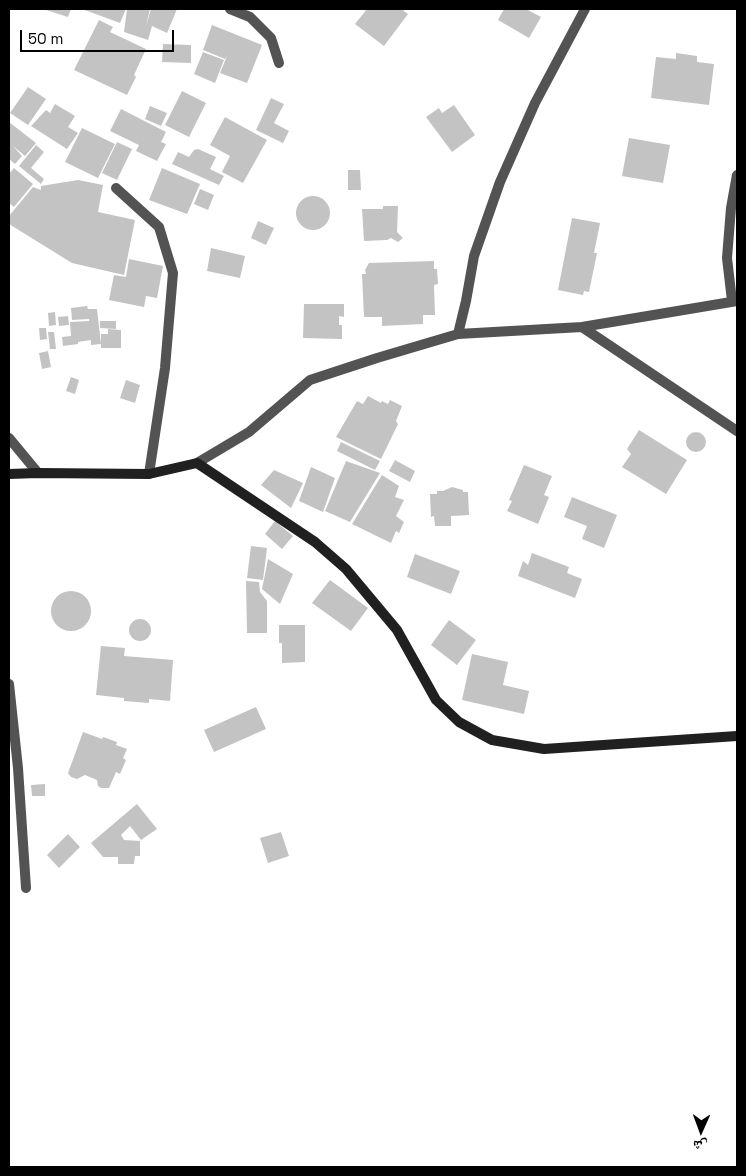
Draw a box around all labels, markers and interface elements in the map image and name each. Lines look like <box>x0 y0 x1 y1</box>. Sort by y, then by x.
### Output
scale bar <box>22 20 176 52</box>
text: 50 m <box>28 29 63 48</box>
north arrow <box>676 1106 726 1156</box>
text: ش <box>693 1137 708 1155</box>

